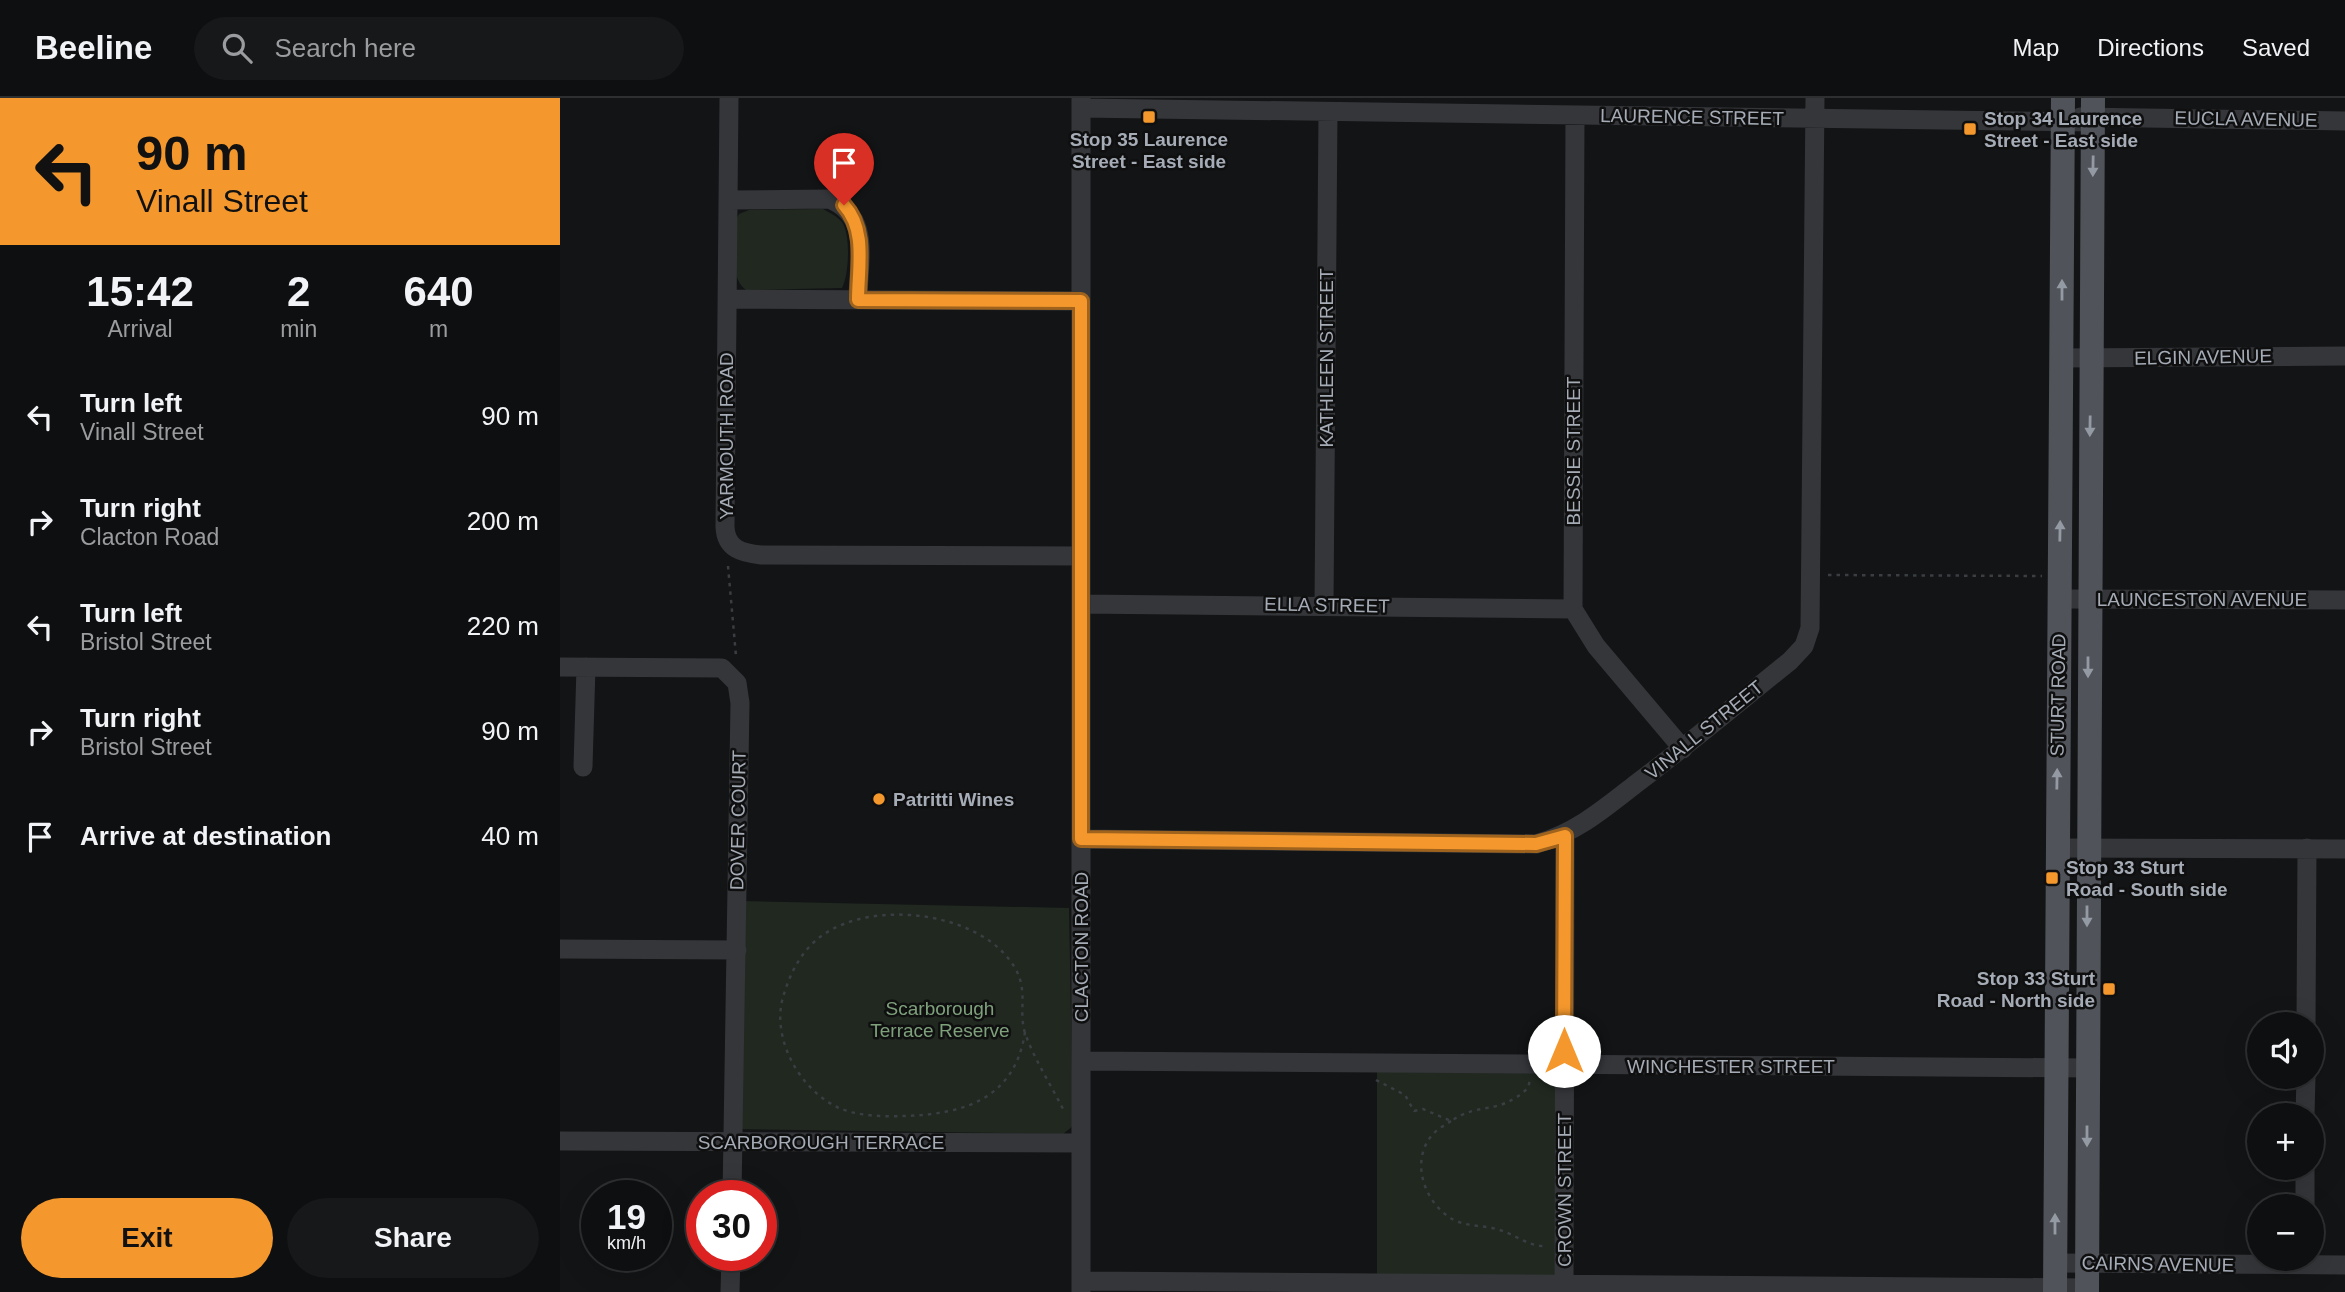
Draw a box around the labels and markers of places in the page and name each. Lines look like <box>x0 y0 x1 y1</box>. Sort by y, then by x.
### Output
place label: Stop 34 Laurence Street - East side <box>1984 108 2142 151</box>
marker: Stop 35 Laurence Street - East side <box>1141 109 1157 125</box>
marker: Stop 34 Laurence Street - East side <box>1962 121 1978 137</box>
place label: Stop 35 Laurence Street - East side <box>1070 129 1228 172</box>
pin <box>814 133 874 205</box>
place label: Patritti Wines <box>893 789 1014 810</box>
marker: Patritti Wines <box>871 791 887 807</box>
place label: Stop 33 Sturt Road - South side <box>2066 857 2228 900</box>
marker: Stop 33 Sturt Road - South side <box>2044 870 2060 886</box>
place label: Stop 33 Sturt Road - North side <box>1937 968 2096 1011</box>
marker: Stop 33 Sturt Road - North side <box>2101 981 2117 997</box>

